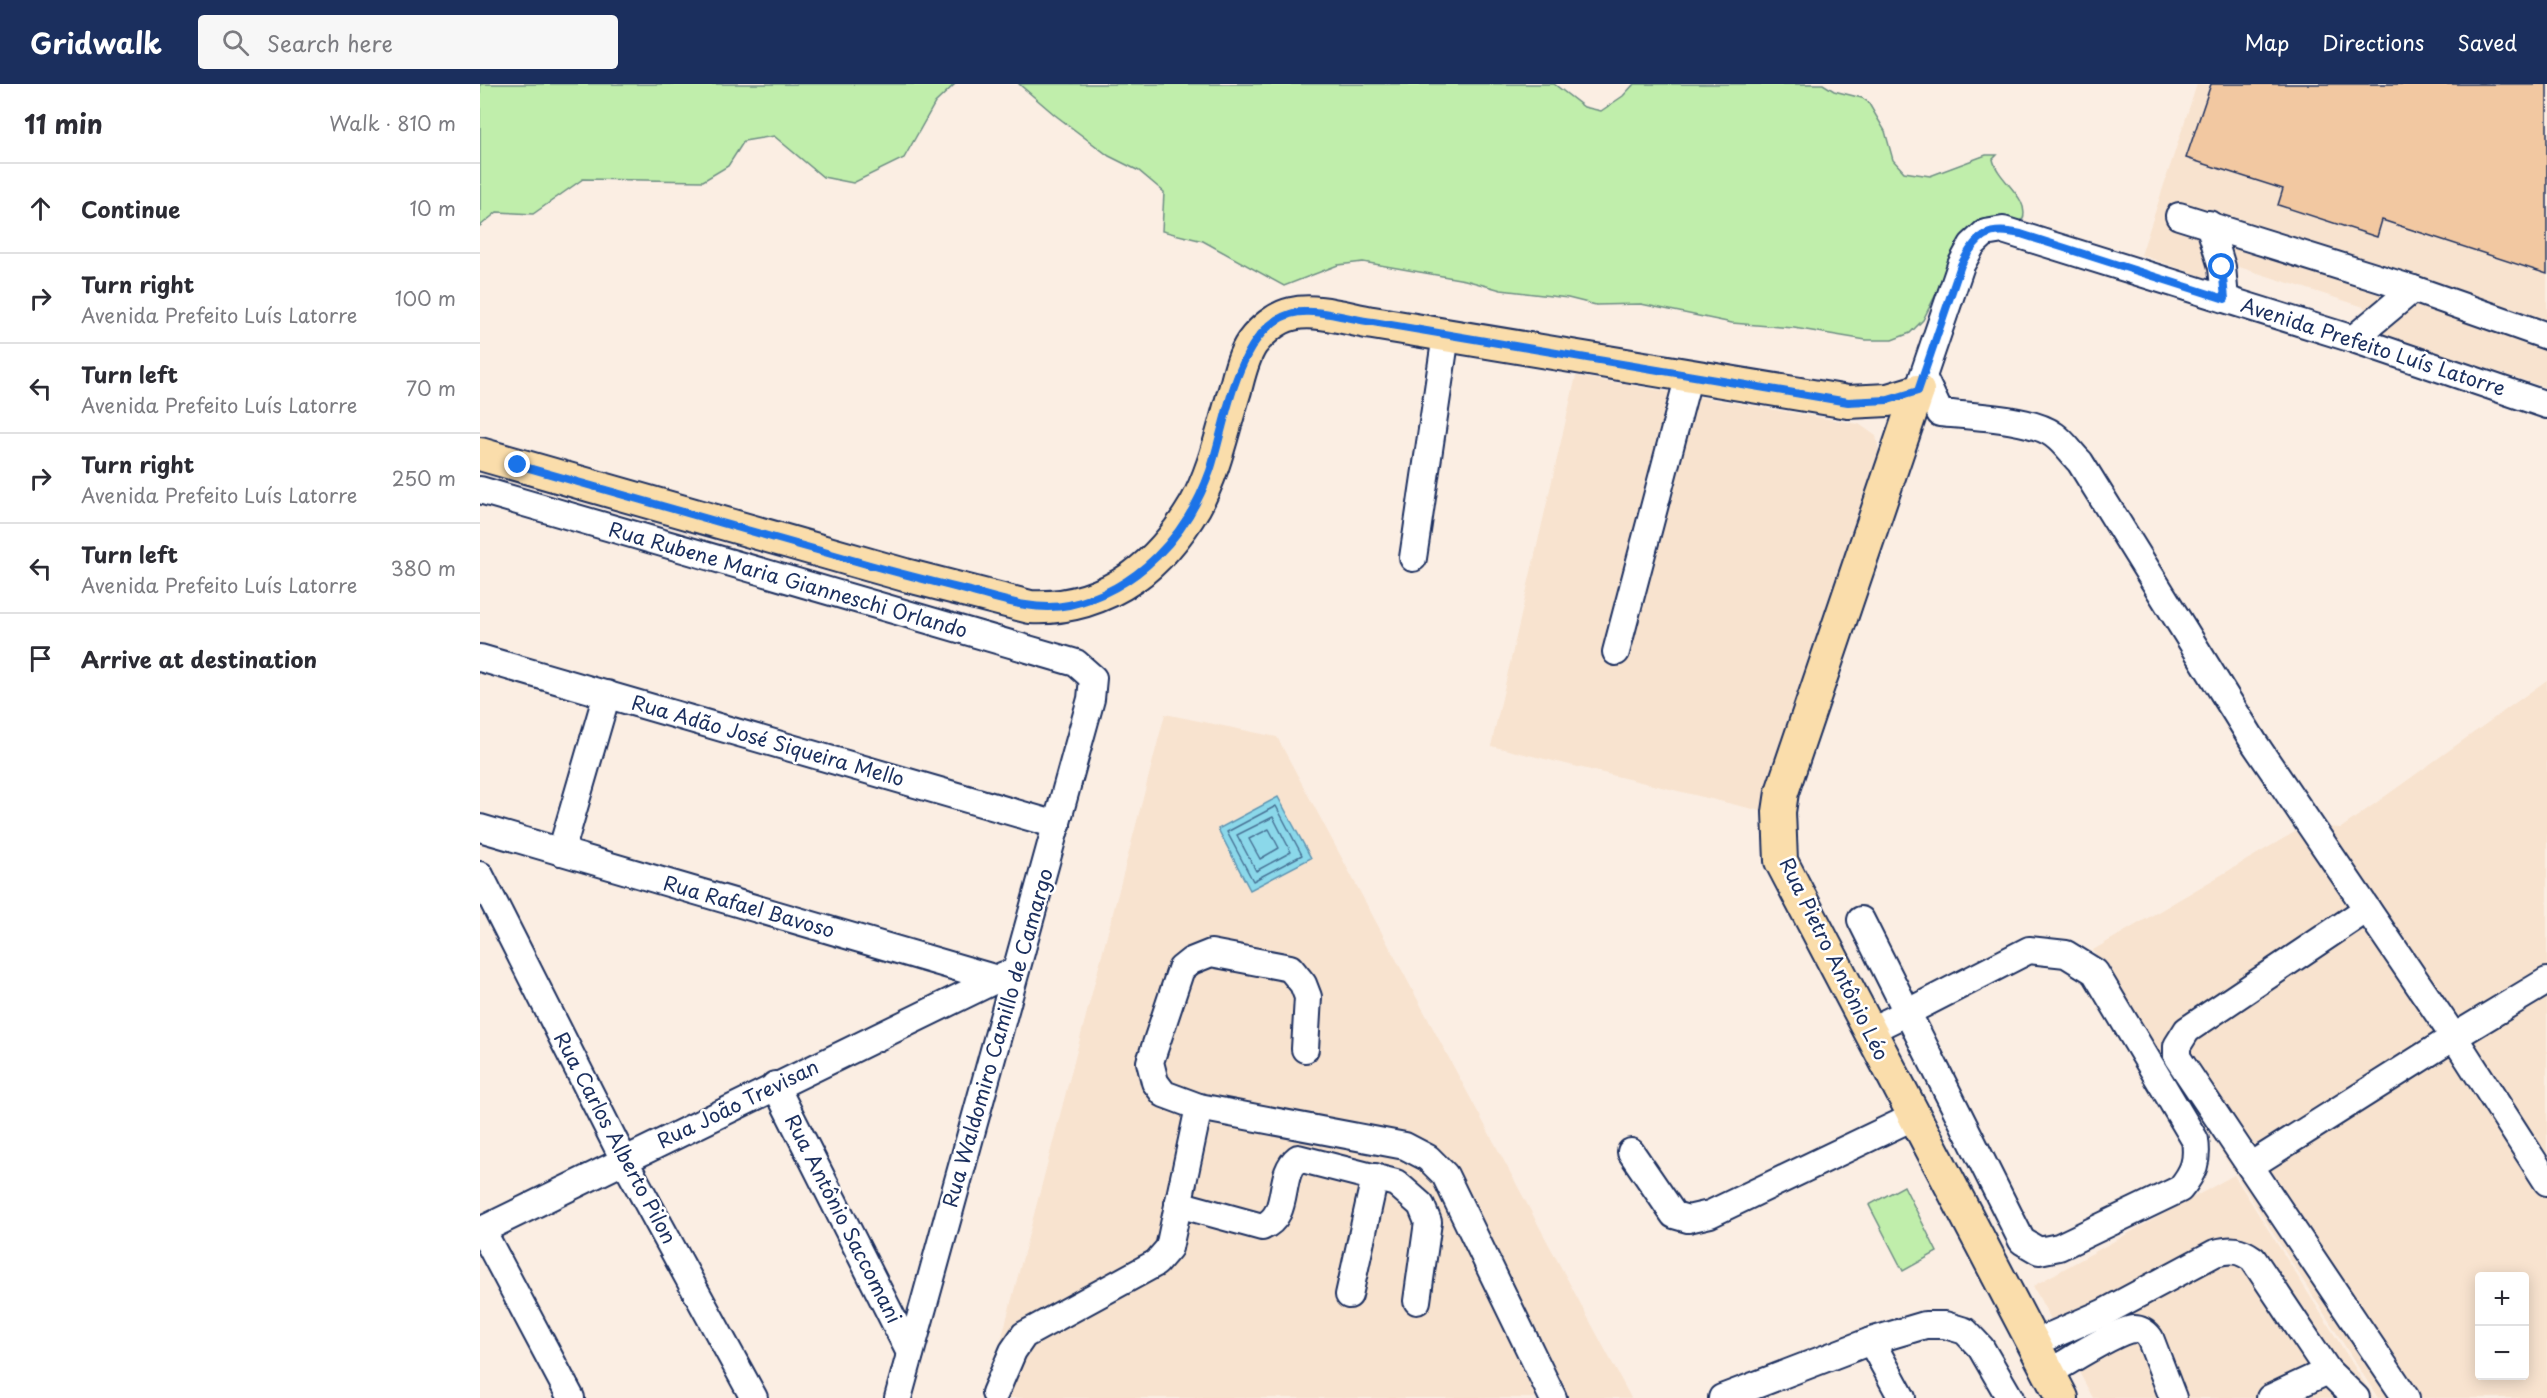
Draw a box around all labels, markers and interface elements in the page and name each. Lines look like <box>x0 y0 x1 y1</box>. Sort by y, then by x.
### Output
search box <box>198 15 618 69</box>
text: Gridwalk <box>30 21 162 64</box>
icon: search <box>219 26 252 59</box>
text: Search here <box>267 26 393 59</box>
text: Map <box>2244 26 2289 58</box>
text: Directions <box>2322 26 2424 58</box>
text: Saved <box>2457 26 2517 58</box>
text: 11 min <box>24 104 103 143</box>
text: Walk · 810 m <box>329 108 456 138</box>
icon: ahead <box>24 192 57 225</box>
text: Continue <box>81 192 180 225</box>
text: 10 m <box>409 193 456 223</box>
route start <box>2208 253 2234 279</box>
text: Turn right <box>81 267 194 300</box>
icon: right <box>24 282 57 315</box>
text: 100 m <box>395 283 456 313</box>
street label: Avenida Prefeito Luís Latorre <box>2237 289 2509 403</box>
text: Avenida Prefeito Luís Latorre <box>81 300 357 330</box>
text: Turn left <box>81 357 178 390</box>
icon: left <box>24 372 57 405</box>
text: 70 m <box>406 373 456 403</box>
text: Avenida Prefeito Luís Latorre <box>81 390 357 420</box>
text: Turn right <box>81 447 194 480</box>
route end <box>504 451 530 477</box>
icon: right <box>24 462 57 495</box>
text: 250 m <box>392 463 456 493</box>
text: Avenida Prefeito Luís Latorre <box>81 480 357 510</box>
street label: Rua Rubene Maria Gianneschi Orlando <box>605 513 971 645</box>
text: Turn left <box>81 537 178 570</box>
icon: left <box>24 552 57 585</box>
text: 380 m <box>390 553 456 583</box>
text: Avenida Prefeito Luís Latorre <box>81 570 357 600</box>
icon: arrive <box>24 642 57 675</box>
text: Arrive at destination <box>81 642 317 675</box>
street label: Rua Adão José Siqueira Mello <box>628 687 908 793</box>
street label: Rua Pietro Antônio Léo <box>1773 852 1897 1065</box>
street label: Rua Waldomiro Camillo de Camargo <box>934 865 1060 1211</box>
street label: Rua Rafael Bavoso <box>660 867 839 945</box>
street label: Rua Carlos Alberto Pilon <box>547 1026 685 1249</box>
street label: Rua João Trevisan <box>652 1051 823 1155</box>
street label: Rua Antônio Saccomani <box>778 1109 910 1328</box>
map controls <box>2475 1272 2529 1380</box>
button: + <box>2475 1272 2529 1326</box>
button: − <box>2475 1326 2529 1380</box>

